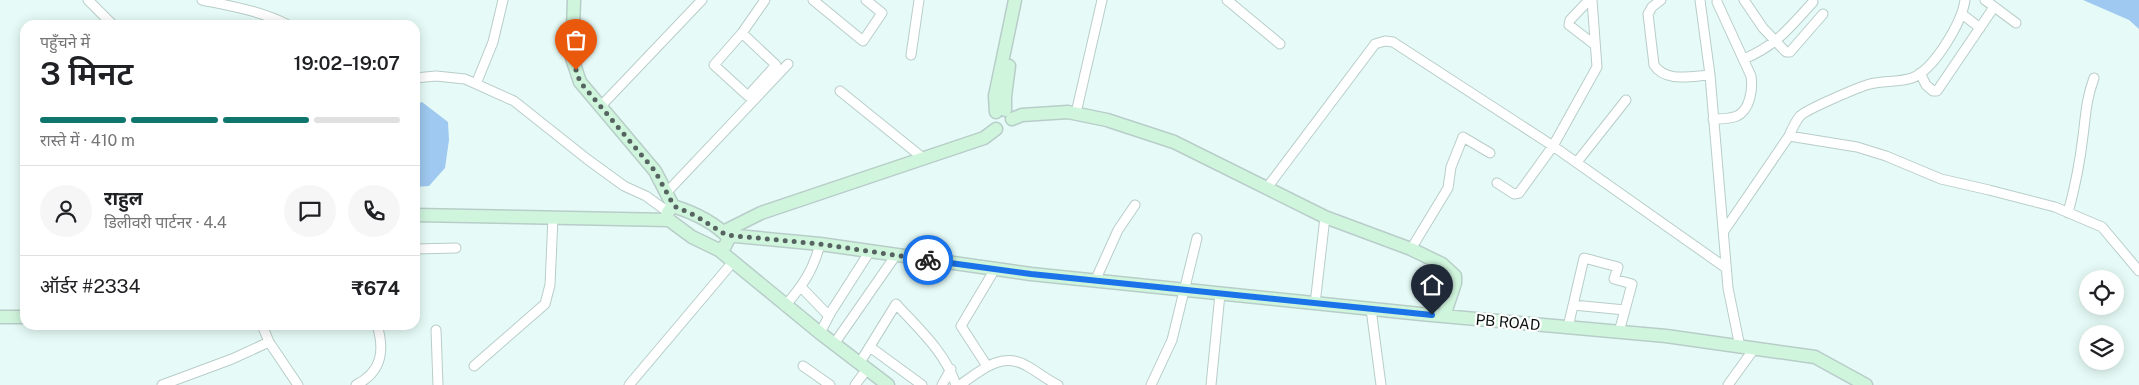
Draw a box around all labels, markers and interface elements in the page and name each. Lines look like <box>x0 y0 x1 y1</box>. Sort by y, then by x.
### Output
pin <box>555 19 597 70</box>
icon: bag <box>562 26 590 54</box>
text: पहुँचने में <box>40 33 90 52</box>
text: 19:02–19:07 <box>294 52 400 74</box>
text: 3 मिनट <box>40 55 133 92</box>
text: रास्ते में · 410 m <box>40 131 135 150</box>
button: person <box>40 185 92 237</box>
button: chat <box>284 185 336 237</box>
button: phone <box>348 185 400 237</box>
text: राहुल <box>104 187 143 209</box>
text: डिलीवरी पार्टनर · 4.4 <box>104 213 227 232</box>
courier <box>903 235 953 285</box>
icon: bike <box>914 246 942 274</box>
pin <box>1411 264 1453 315</box>
map controls <box>2079 270 2124 370</box>
button: locate <box>2079 270 2124 315</box>
icon: home <box>1418 271 1446 299</box>
text: ऑर्डर #2334 <box>40 275 141 297</box>
text: ₹674 <box>351 277 400 299</box>
street label: PB ROAD <box>1475 311 1541 333</box>
button: layers <box>2079 325 2124 370</box>

